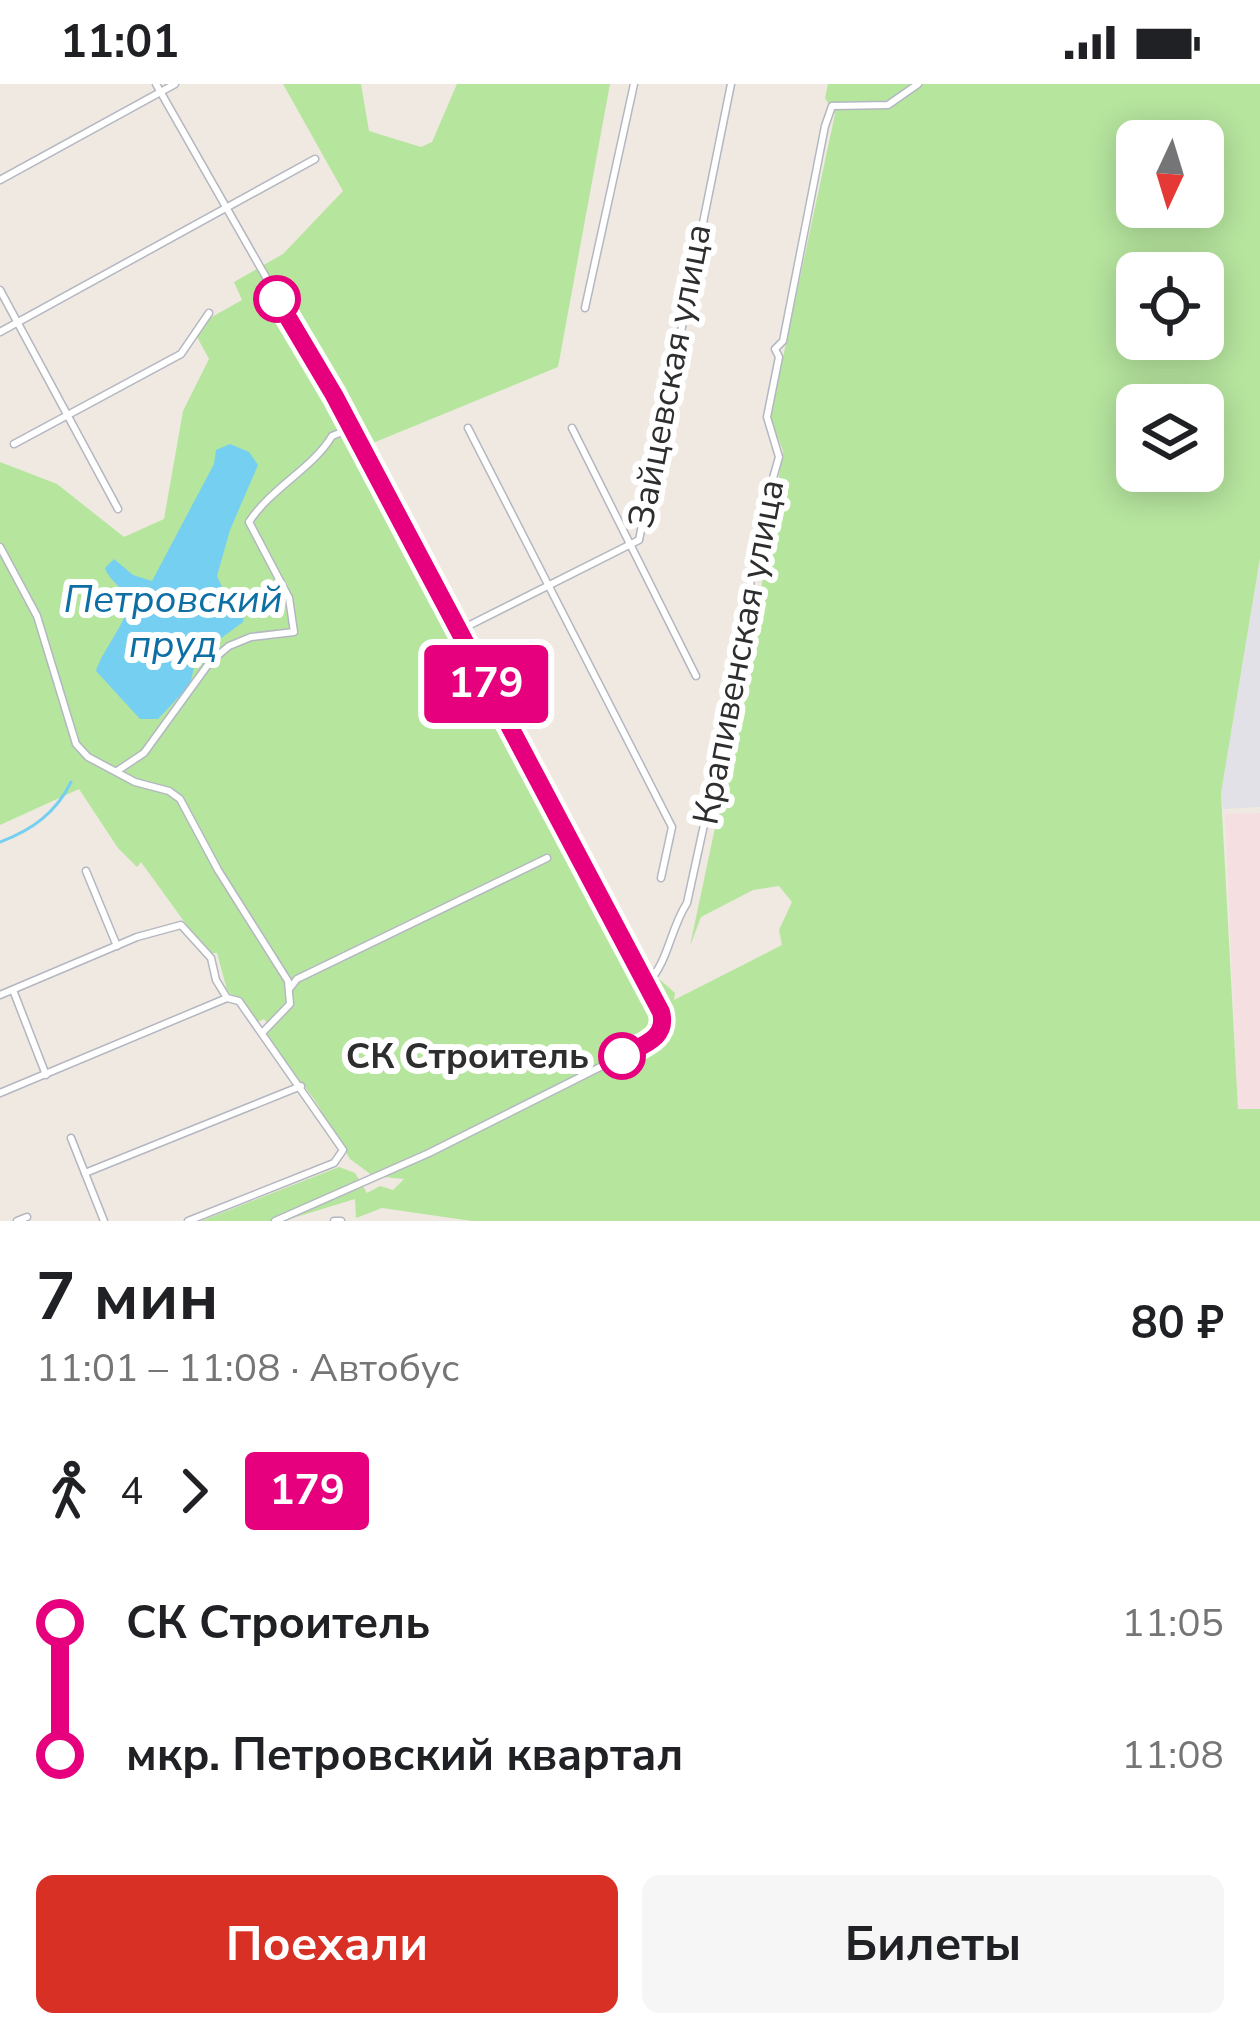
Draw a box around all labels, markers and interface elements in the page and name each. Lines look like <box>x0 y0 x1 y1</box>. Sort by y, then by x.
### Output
text: 11:01 <box>60 12 179 73</box>
north arrow <box>1116 120 1224 228</box>
map controls <box>1116 120 1224 492</box>
street label: Зайцевская улица <box>617 220 723 532</box>
button: locate <box>1116 252 1224 360</box>
unlabelled marker <box>255 277 299 321</box>
button: layers <box>1116 384 1224 492</box>
street label: Крапивенская улица <box>681 475 797 829</box>
water label: Петровский пруд <box>64 573 283 671</box>
line badge: 179 <box>417 645 555 723</box>
text: 179 <box>448 655 524 712</box>
place label: СК Строитель <box>346 1032 589 1081</box>
marker: СК Строитель <box>600 1034 644 1078</box>
text: 7 мин <box>36 1252 219 1342</box>
text: 80 ₽ <box>1131 1293 1224 1354</box>
text: 11:01 – 11:08 · Автобус <box>36 1342 459 1395</box>
icon: walk <box>36 1458 102 1524</box>
icon: forward <box>161 1458 227 1524</box>
text: 179 <box>269 1462 345 1519</box>
text: 4 <box>120 1465 143 1518</box>
text: СК Строитель <box>126 1593 430 1654</box>
text: 11:05 <box>1122 1597 1224 1650</box>
text: мкр. Петровский квартал <box>126 1725 683 1786</box>
text: 11:08 <box>1122 1729 1224 1782</box>
button: Поехали <box>36 1875 618 2013</box>
button: Билеты <box>642 1875 1224 2013</box>

